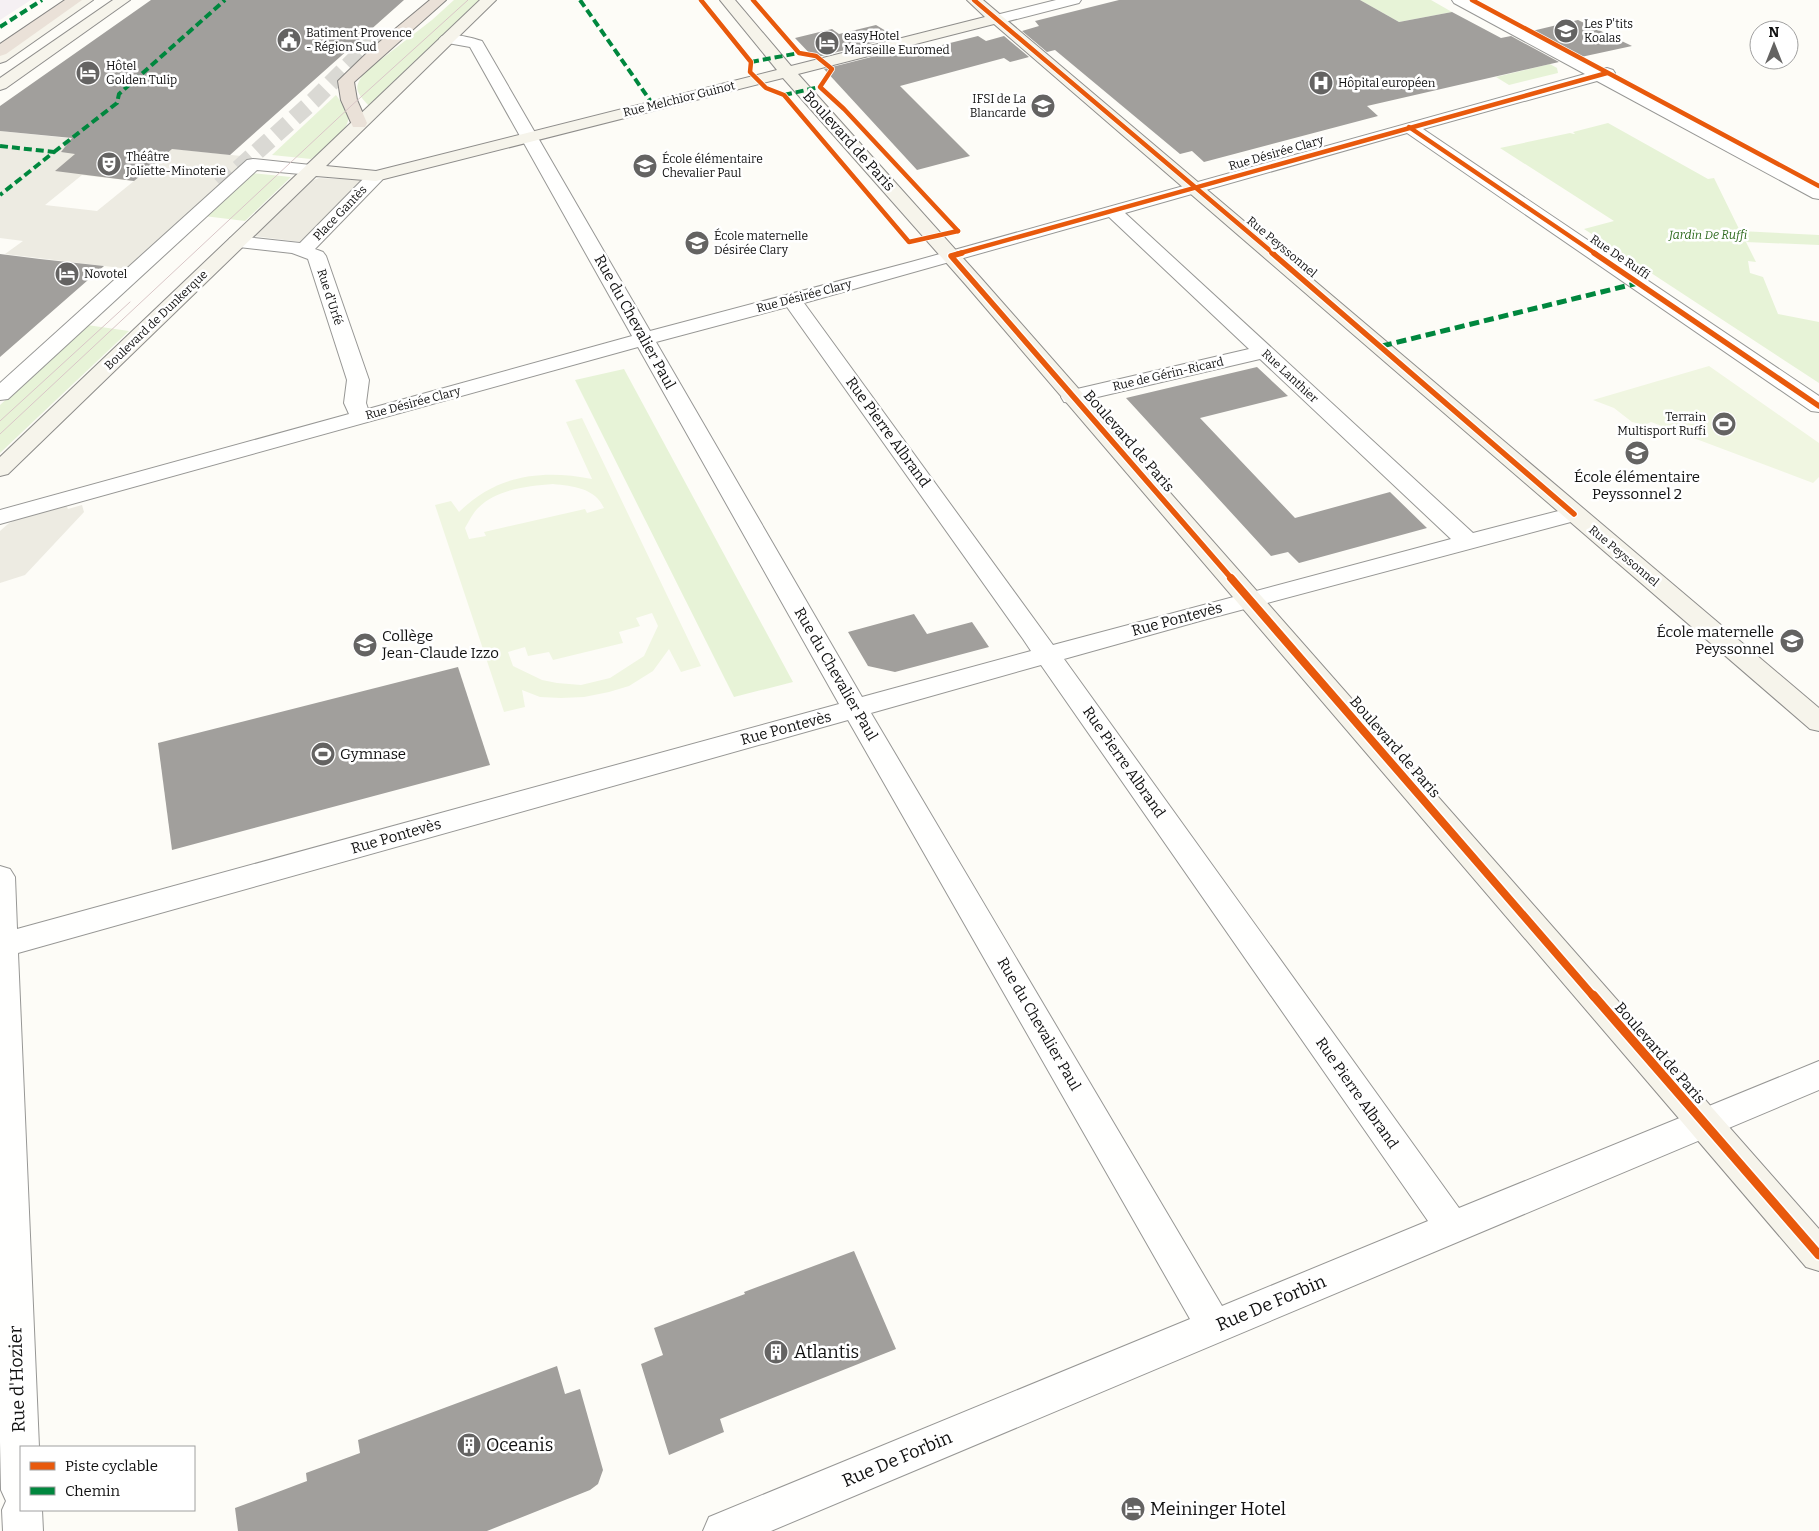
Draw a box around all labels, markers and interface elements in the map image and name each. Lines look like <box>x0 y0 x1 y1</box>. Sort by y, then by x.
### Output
place label: Les P'tits Koalas <box>1584 17 1633 45</box>
school or university icon: Les P'tits Koalas <box>1553 18 1579 44</box>
north arrow <box>1749 20 1799 70</box>
text: N <box>1769 24 1780 41</box>
place label: Batiment Provence - Région Sud <box>306 26 412 54</box>
public building icon: Batiment Provence - Région Sud <box>276 27 302 53</box>
place label: easyHotel Marseille Euromed <box>844 29 950 57</box>
hotel icon: easyHotel Marseille Euromed <box>814 30 840 56</box>
place label: Hôtel Golden Tulip <box>106 59 177 87</box>
hotel icon: Hôtel Golden Tulip <box>75 60 101 86</box>
hospital icon: Hôpital européen <box>1308 70 1334 96</box>
place label: Hôpital européen <box>1338 76 1436 90</box>
street label: Rue Melchior Guinot <box>622 78 737 120</box>
street label: Boulevard de Paris <box>799 87 899 195</box>
place label: IFSI de La Blancarde <box>970 92 1026 120</box>
school or university icon: IFSI de La Blancarde <box>1030 93 1056 119</box>
street label: Rue Désirée Clary <box>1227 133 1326 173</box>
place label: Théâtre Joliette-Minoterie <box>125 150 226 178</box>
theatre icon: Théâtre Joliette-Minoterie <box>96 151 122 177</box>
place label: École élémentaire Chevalier Paul <box>662 151 763 180</box>
school or university icon: École élémentaire Chevalier Paul <box>632 153 658 179</box>
street label: Place Gantès <box>310 182 370 243</box>
street label: Rue Peyssonnel <box>1244 214 1320 281</box>
place label: École maternelle Désirée Clary <box>714 228 808 257</box>
park label: Jardin De Ruffi <box>1668 228 1748 242</box>
school or university icon: École maternelle Désirée Clary <box>684 230 710 256</box>
street label: Rue De Ruffi <box>1588 232 1653 282</box>
street label: Rue du Chevalier Paul <box>591 252 679 392</box>
hotel icon: Novotel <box>54 261 80 287</box>
place label: Novotel <box>84 267 128 281</box>
street label: Boulevard de Dunkerque <box>102 267 210 373</box>
street label: Rue d'Urfé <box>314 267 346 327</box>
street label: Rue Désirée Clary <box>755 276 854 315</box>
street label: Rue Lanthier <box>1259 346 1322 406</box>
street label: Rue de Gérin-Ricard <box>1111 354 1225 394</box>
street label: Rue Pierre Albrand <box>842 373 934 491</box>
street label: Rue Désirée Clary <box>364 383 463 422</box>
street label: Boulevard de Paris <box>1080 387 1178 495</box>
place label: Terrain Multisport Ruffi <box>1617 410 1706 438</box>
sports icon: Terrain Multisport Ruffi <box>1711 411 1737 437</box>
school or university icon: École élémentaire Peyssonnel 2 <box>1624 440 1650 466</box>
place label: École élémentaire Peyssonnel 2 <box>1574 468 1700 503</box>
street label: Rue Peyssonnel <box>1586 523 1662 590</box>
street label: Rue Pontevès <box>1130 598 1224 640</box>
street label: Rue du Chevalier Paul <box>791 604 881 744</box>
place label: École maternelle Peyssonnel <box>1656 623 1774 658</box>
place label: Collège Jean-Claude Izzo <box>381 627 499 662</box>
school or university icon: École maternelle Peyssonnel <box>1779 628 1805 654</box>
school or university icon: Collège Jean-Claude Izzo <box>352 632 378 658</box>
street label: Boulevard de Paris <box>1346 693 1444 801</box>
street label: Rue Pierre Albrand <box>1079 703 1169 821</box>
street label: Rue Pontevès <box>739 707 833 749</box>
sports icon: Gymnase <box>310 741 336 767</box>
place label: Gymnase <box>340 745 406 763</box>
street label: Rue Pontevès <box>349 815 443 857</box>
street label: Rue du Chevalier Paul <box>994 954 1084 1094</box>
street label: Boulevard de Paris <box>1611 999 1709 1107</box>
street label: Rue Pierre Albrand <box>1312 1034 1402 1152</box>
street label: Rue De Forbin <box>1213 1270 1330 1336</box>
street label: Rue d'Hozier <box>4 1325 30 1433</box>
building icon: Atlantis <box>763 1339 789 1365</box>
place label: Atlantis <box>794 1341 859 1363</box>
street label: Rue De Forbin <box>839 1426 956 1492</box>
building icon: Oceanis <box>456 1432 482 1458</box>
place label: Oceanis <box>486 1434 553 1456</box>
legend <box>20 1446 195 1511</box>
text: Piste cyclable <box>65 1457 158 1475</box>
text: Chemin <box>65 1482 121 1500</box>
hotel icon: Meininger Hotel <box>1120 1496 1146 1522</box>
place label: Meininger Hotel <box>1150 1498 1286 1520</box>

